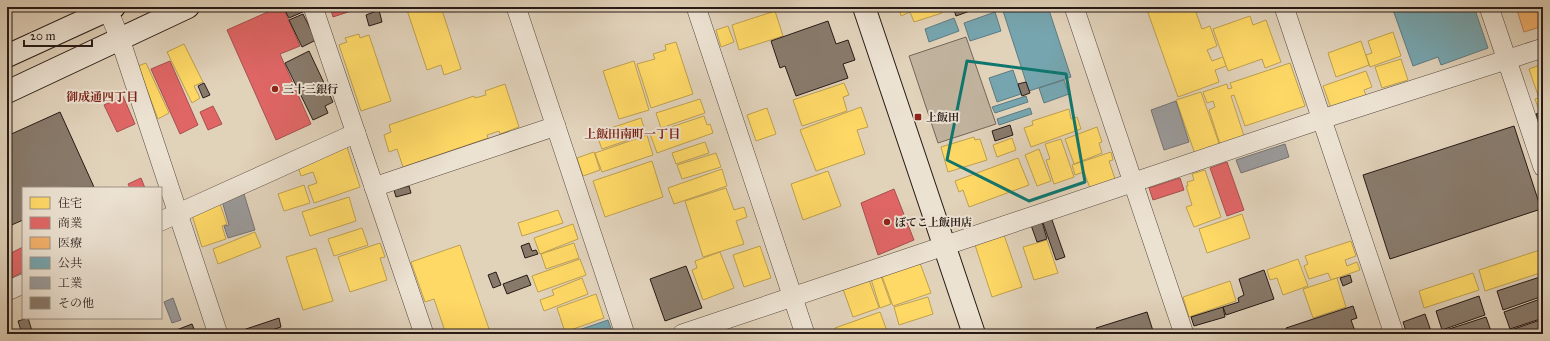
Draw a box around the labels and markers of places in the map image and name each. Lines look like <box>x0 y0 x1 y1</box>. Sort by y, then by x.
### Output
place label: 三十三銀行 <box>283 83 338 96</box>
marker: 三十三銀行 <box>270 84 280 94</box>
place label: 上飯田 <box>926 111 959 124</box>
marker: 上飯田 <box>913 112 923 122</box>
place label: ぼてこ上飯田店 <box>895 216 972 229</box>
marker: ぼてこ上飯田店 <box>882 217 892 227</box>

